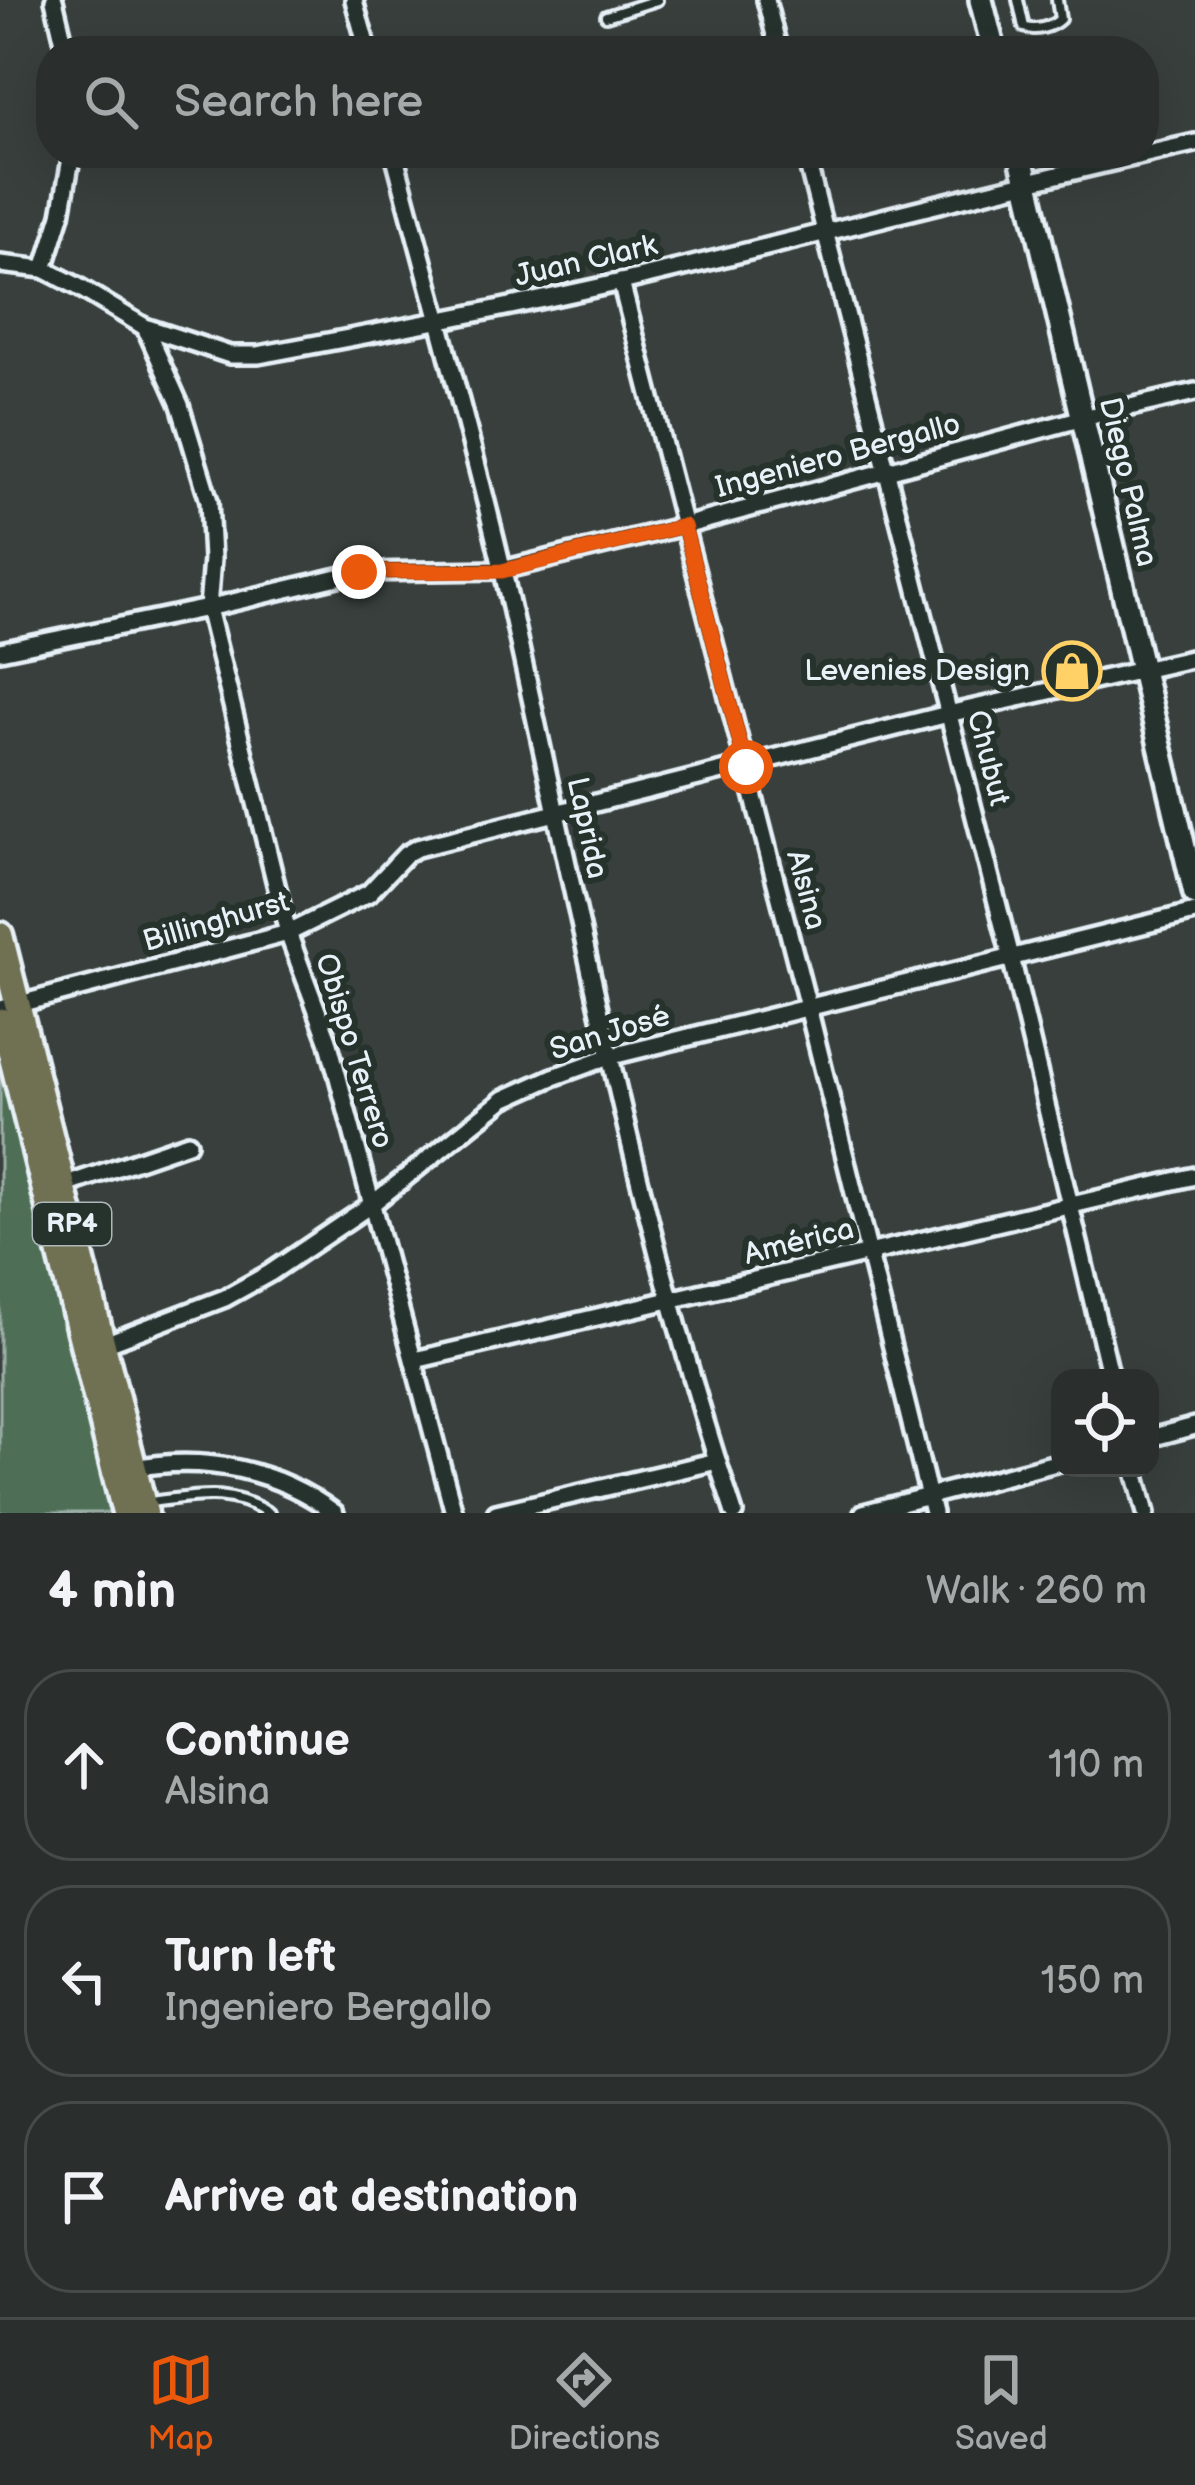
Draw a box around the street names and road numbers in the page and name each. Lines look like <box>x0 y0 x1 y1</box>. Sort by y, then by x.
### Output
street label: Juan Clark <box>511 227 661 295</box>
street label: Diego Palma <box>1091 394 1165 570</box>
street label: Ingeniero Bergallo <box>712 406 964 506</box>
street label: Chubut <box>959 707 1017 809</box>
street label: Laprida <box>559 774 615 882</box>
street label: Alsina <box>778 846 834 934</box>
street label: Billinghurst <box>139 884 293 960</box>
street label: Obispo Terrero <box>307 949 401 1153</box>
street label: San José <box>546 998 674 1068</box>
road number: RP4 <box>33 1203 111 1245</box>
street label: América <box>740 1211 858 1273</box>

